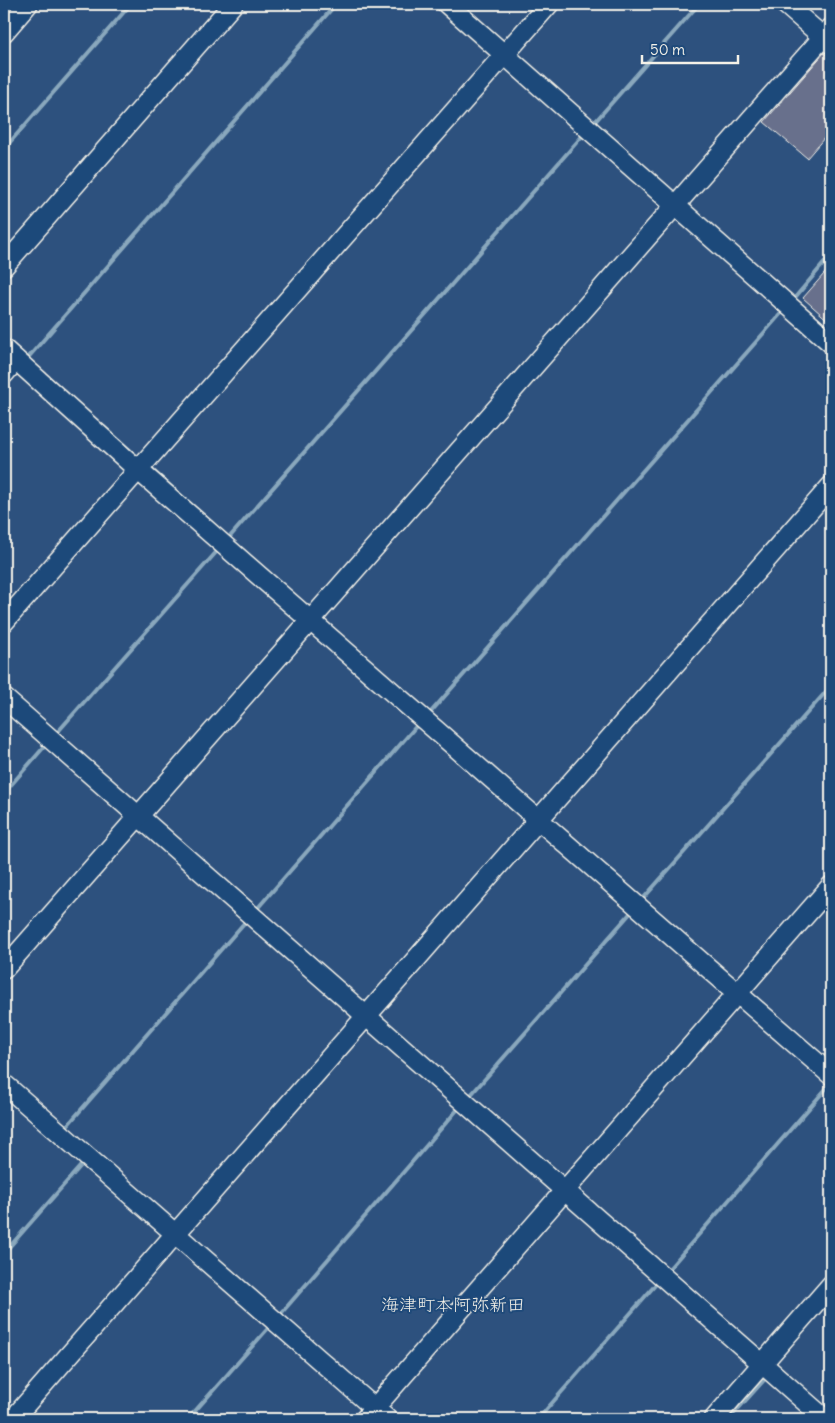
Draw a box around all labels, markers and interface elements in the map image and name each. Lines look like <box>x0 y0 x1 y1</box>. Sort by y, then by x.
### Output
scale bar <box>642 32 739 64</box>
text: 50 m <box>650 40 685 59</box>
district label: 海津町本阿弥新田 <box>381 1293 525 1316</box>

